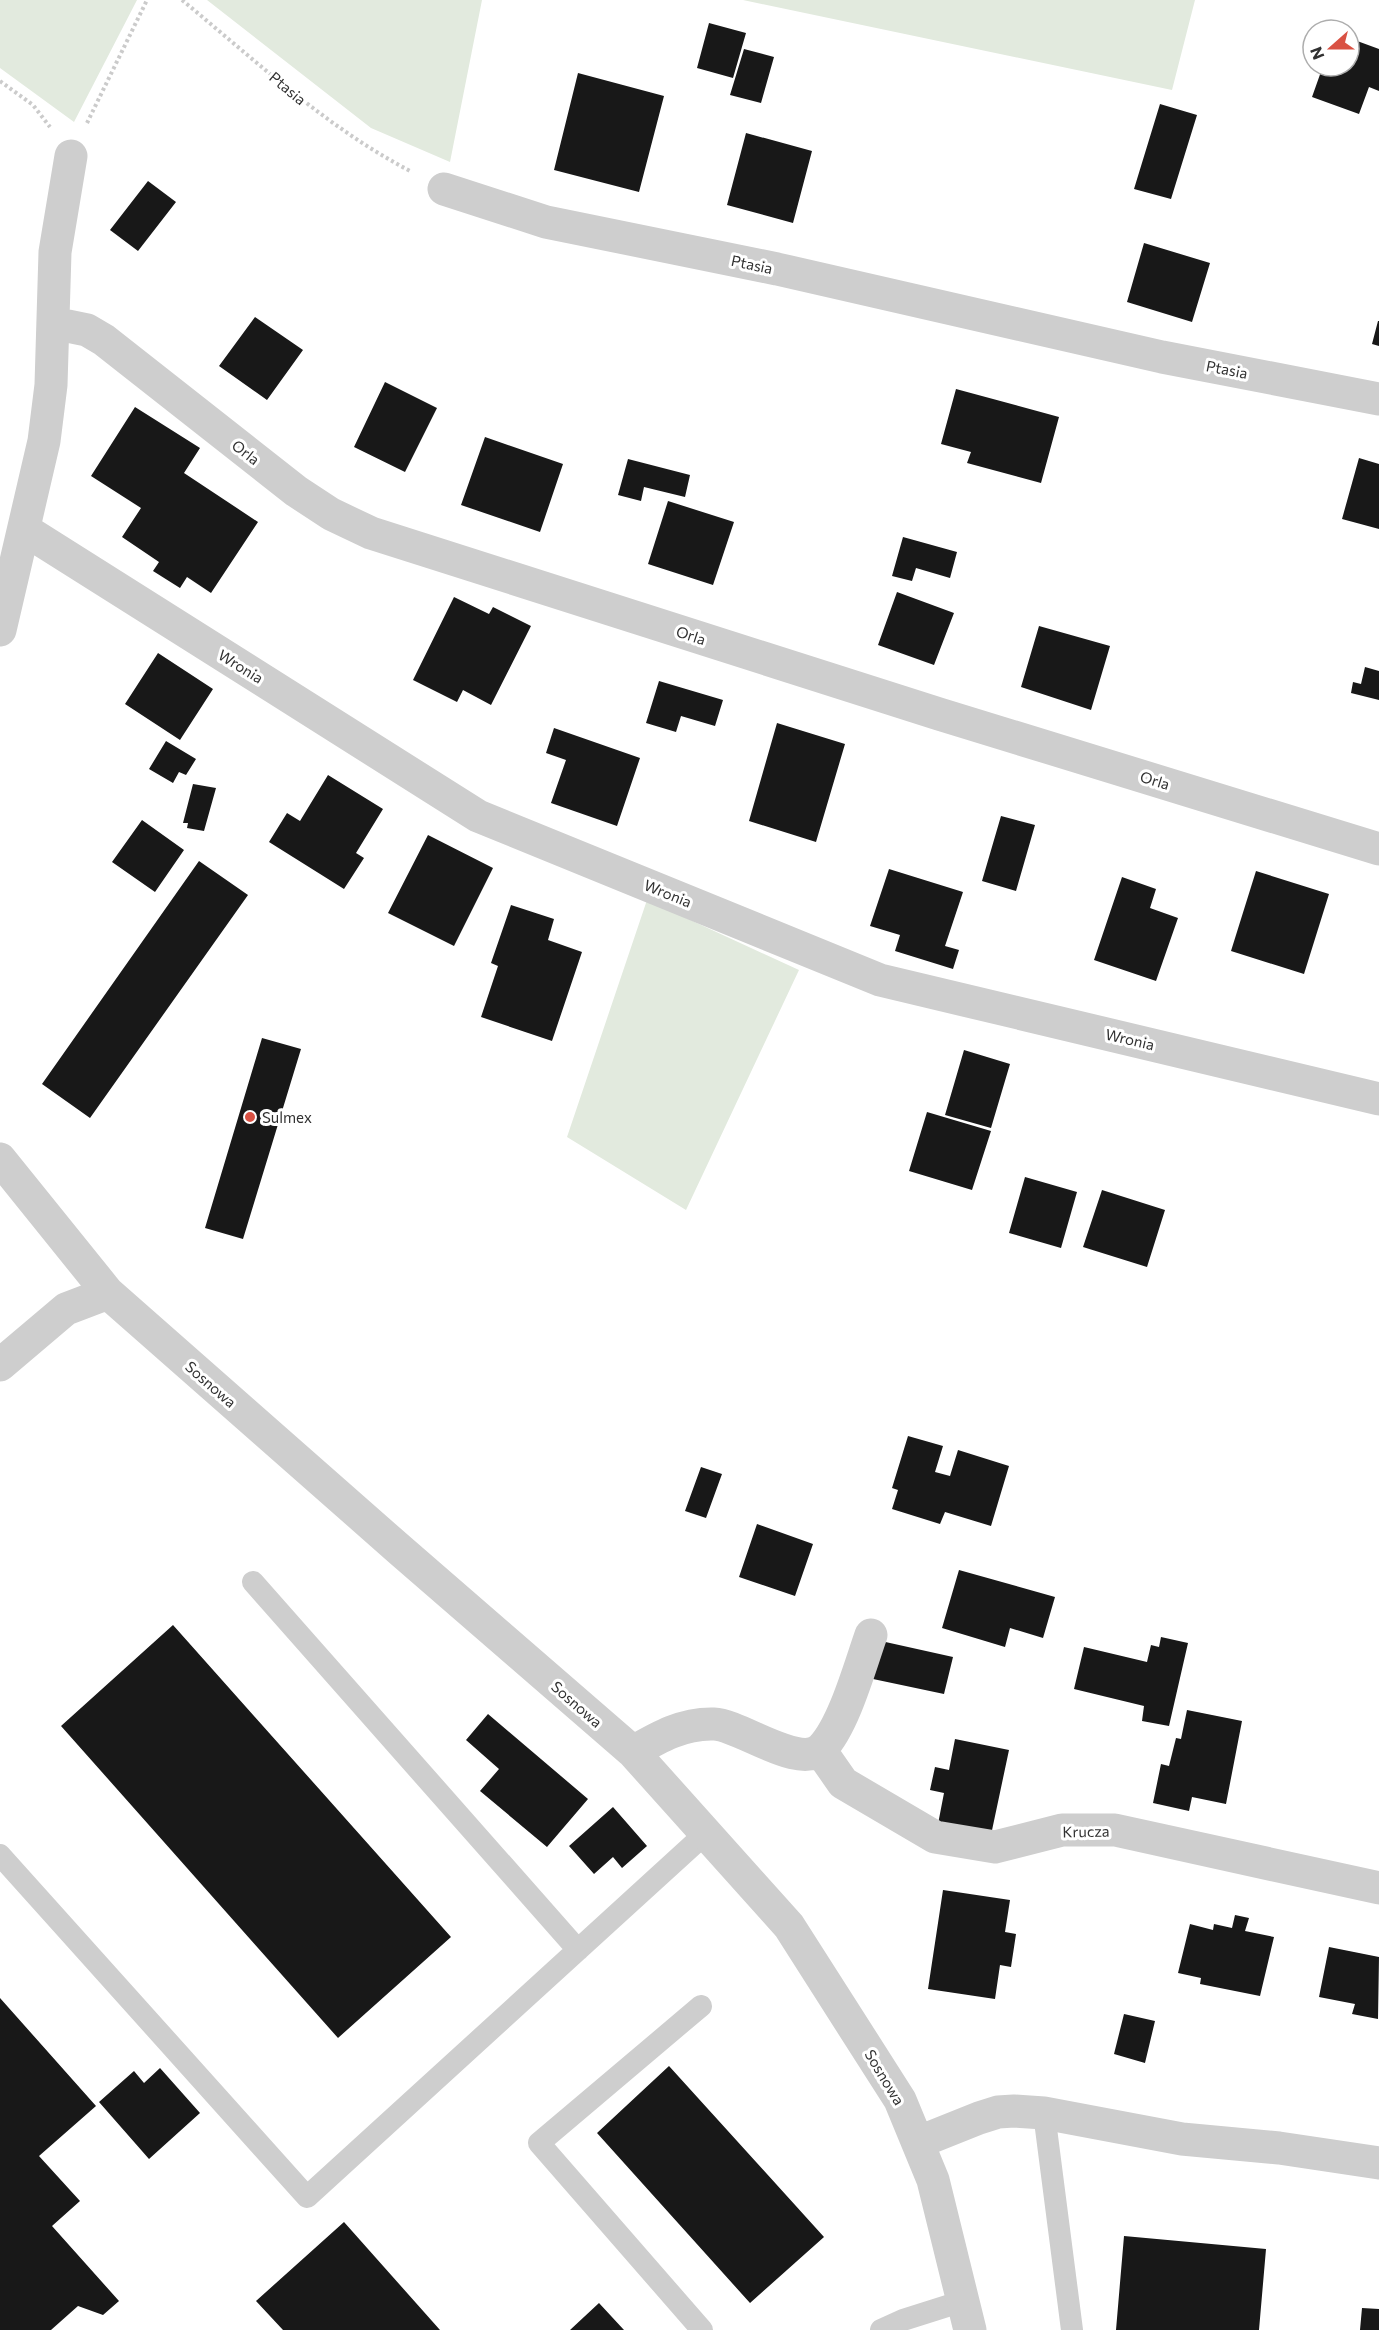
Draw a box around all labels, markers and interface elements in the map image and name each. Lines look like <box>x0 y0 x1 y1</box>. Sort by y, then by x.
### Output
north arrow <box>1301 18 1361 78</box>
text: N <box>1306 45 1328 63</box>
street label: Ptasia <box>266 68 310 108</box>
street label: Ptasia <box>730 251 774 277</box>
street label: Ptasia <box>1205 356 1249 382</box>
street label: Orla <box>229 436 263 468</box>
street label: Orla <box>674 622 708 648</box>
street label: Wronia <box>215 645 267 687</box>
street label: Orla <box>1138 767 1172 793</box>
street label: Wronia <box>642 875 694 911</box>
street label: Wronia <box>1104 1025 1156 1053</box>
place label: Sulmex <box>262 1108 312 1126</box>
marker: Sulmex <box>243 1110 257 1124</box>
street label: Sosnowa <box>182 1357 240 1411</box>
street label: Sosnowa <box>548 1677 606 1731</box>
street label: Krucza <box>1062 1822 1110 1840</box>
street label: Sosnowa <box>861 2046 909 2108</box>

